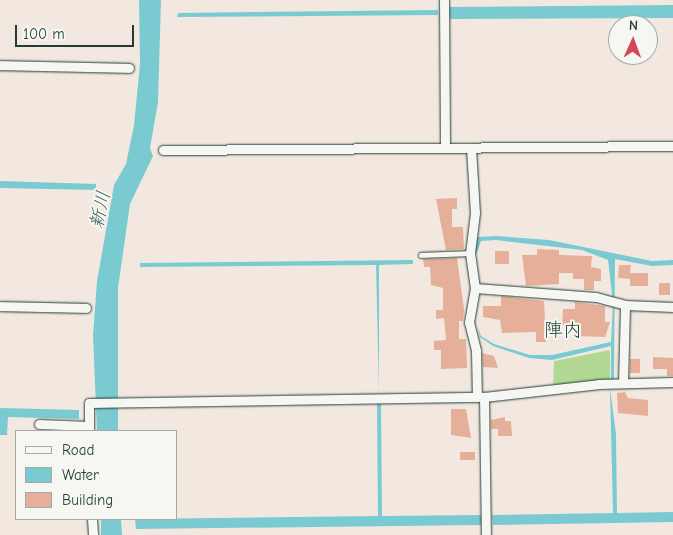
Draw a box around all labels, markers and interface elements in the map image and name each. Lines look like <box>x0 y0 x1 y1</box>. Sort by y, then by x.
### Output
scale bar <box>18 15 136 47</box>
north arrow <box>608 15 658 65</box>
text: N <box>629 17 638 34</box>
text: 100 m <box>23 25 65 43</box>
water label: 新川 <box>86 189 116 231</box>
district label: 陣内 <box>544 320 582 342</box>
legend <box>15 430 178 520</box>
text: Road <box>62 441 94 459</box>
text: Water <box>62 466 99 484</box>
text: Building <box>62 491 113 509</box>

